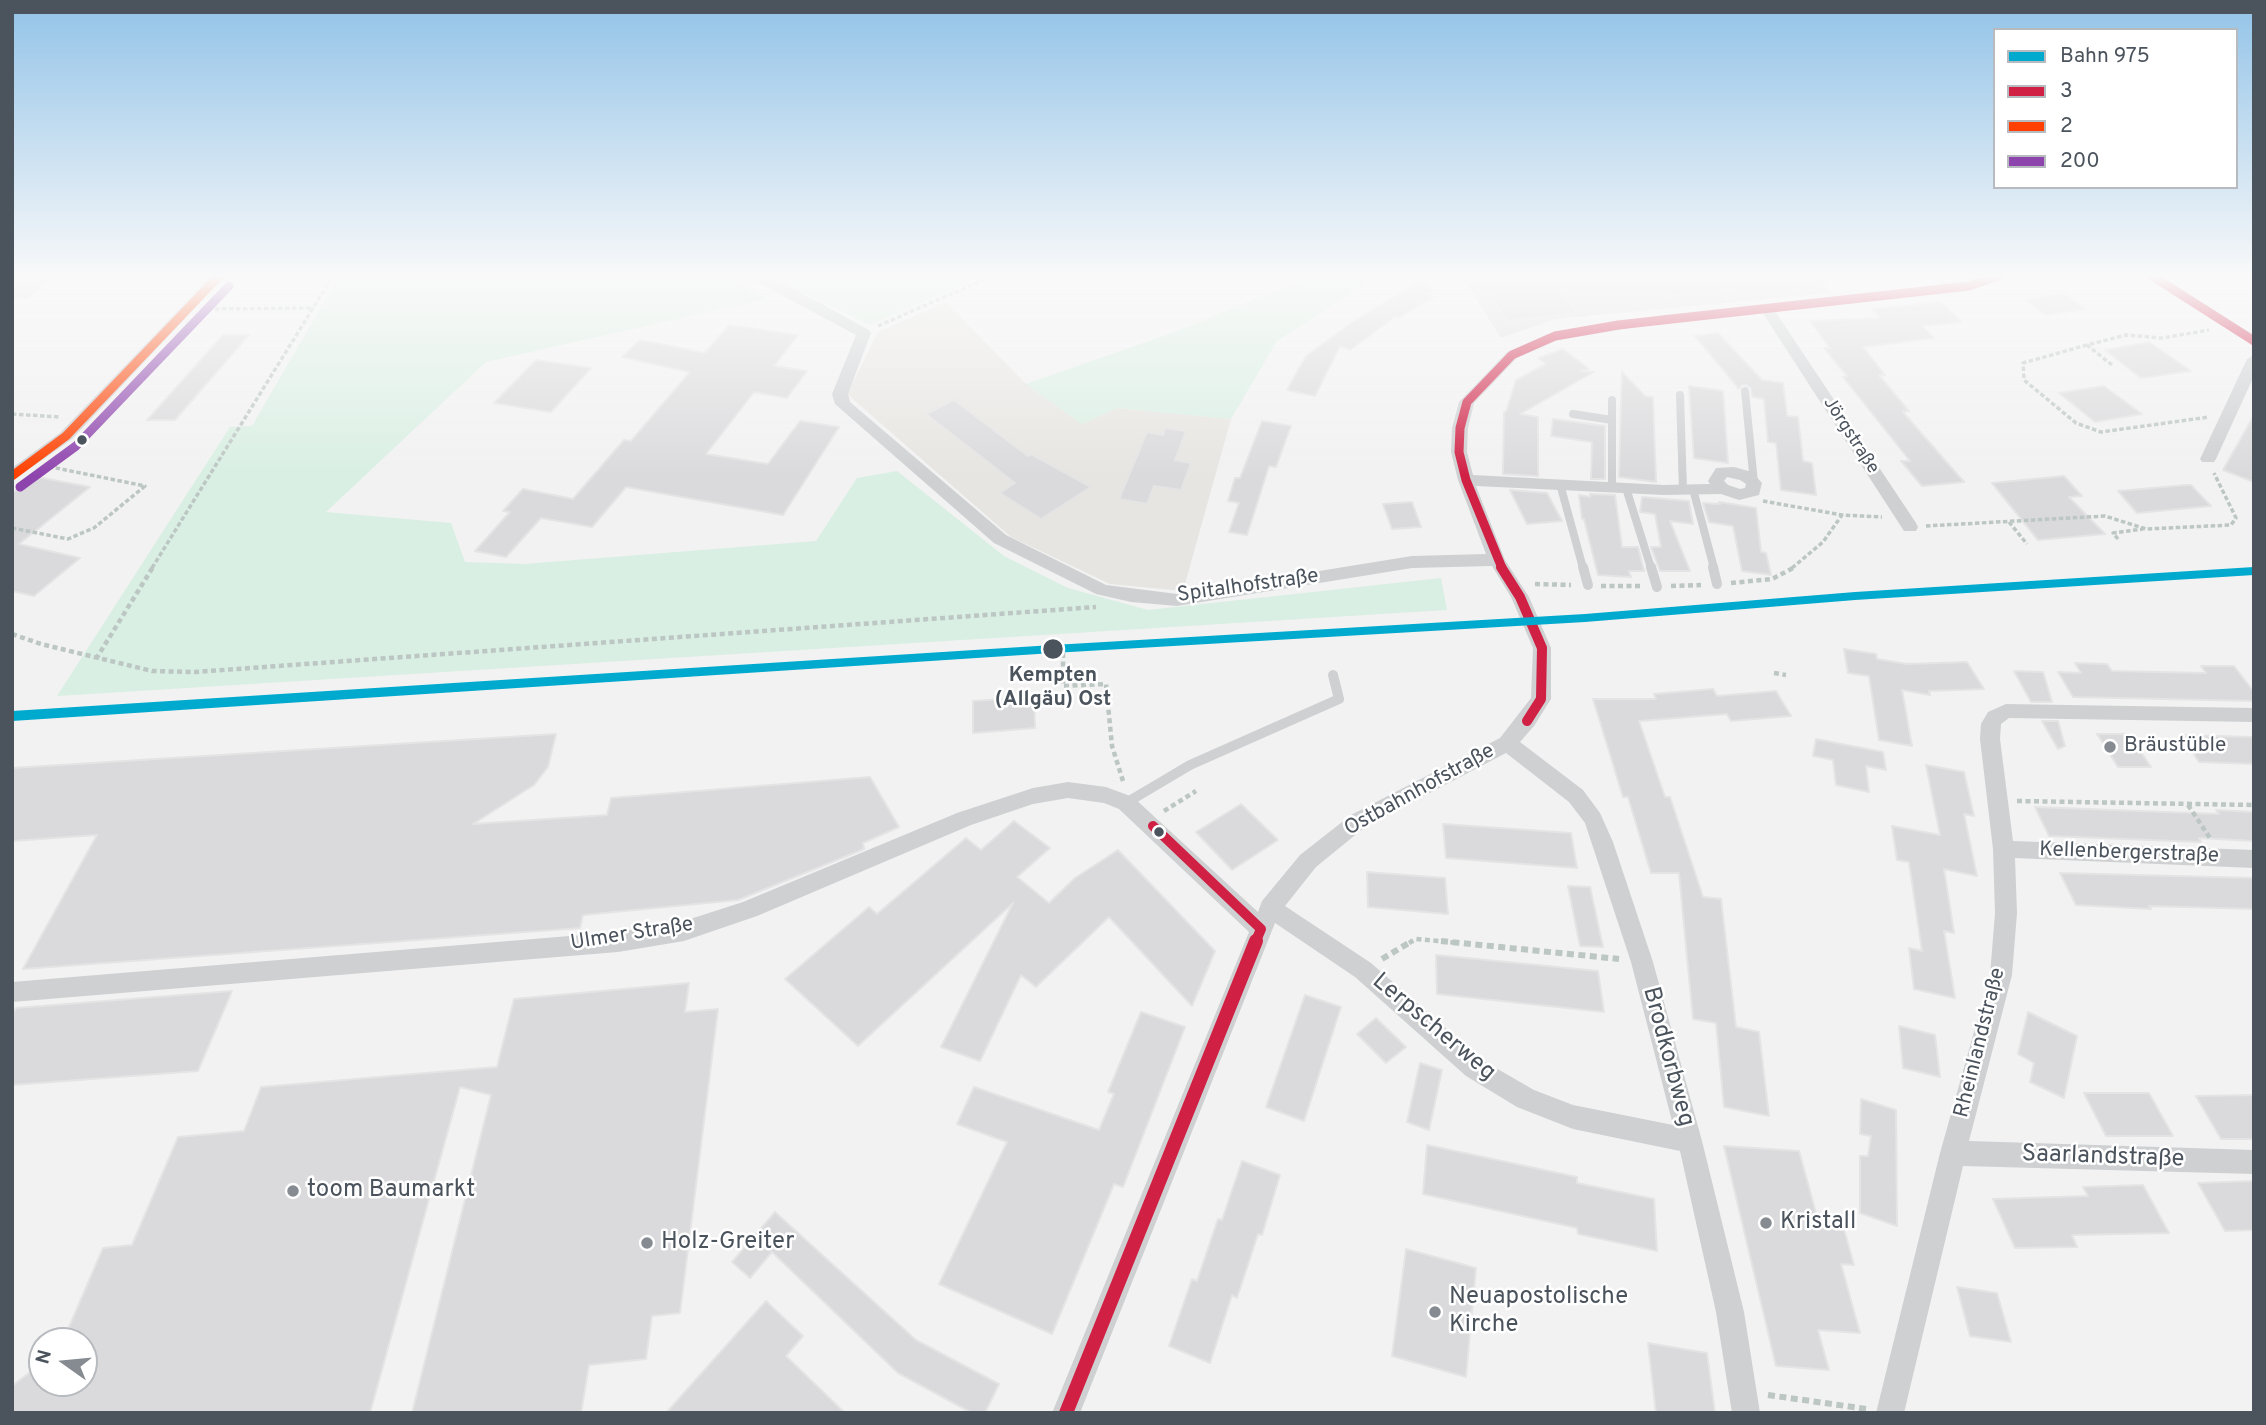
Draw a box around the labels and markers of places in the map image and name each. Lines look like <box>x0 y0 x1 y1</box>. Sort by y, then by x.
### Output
unlabelled marker <box>75 433 89 447</box>
marker: Kempten (Allgäu) Ost <box>1041 637 1065 661</box>
place label: Kempten (Allgäu) Ost <box>995 664 1111 714</box>
place label: Bräustüble <box>2124 734 2226 760</box>
marker: Bräustüble <box>2102 739 2118 755</box>
unlabelled marker <box>1152 825 1166 839</box>
place label: toom Baumarkt <box>307 1177 475 1205</box>
marker: toom Baumarkt <box>285 1183 301 1199</box>
place label: Kristall <box>1780 1209 1856 1237</box>
marker: Kristall <box>1758 1215 1774 1231</box>
place label: Holz-Greiter <box>661 1229 795 1257</box>
marker: Holz-Greiter <box>639 1235 655 1251</box>
place label: Neuapostolische Kirche <box>1449 1284 1628 1340</box>
marker: Neuapostolische Kirche <box>1427 1304 1443 1320</box>

